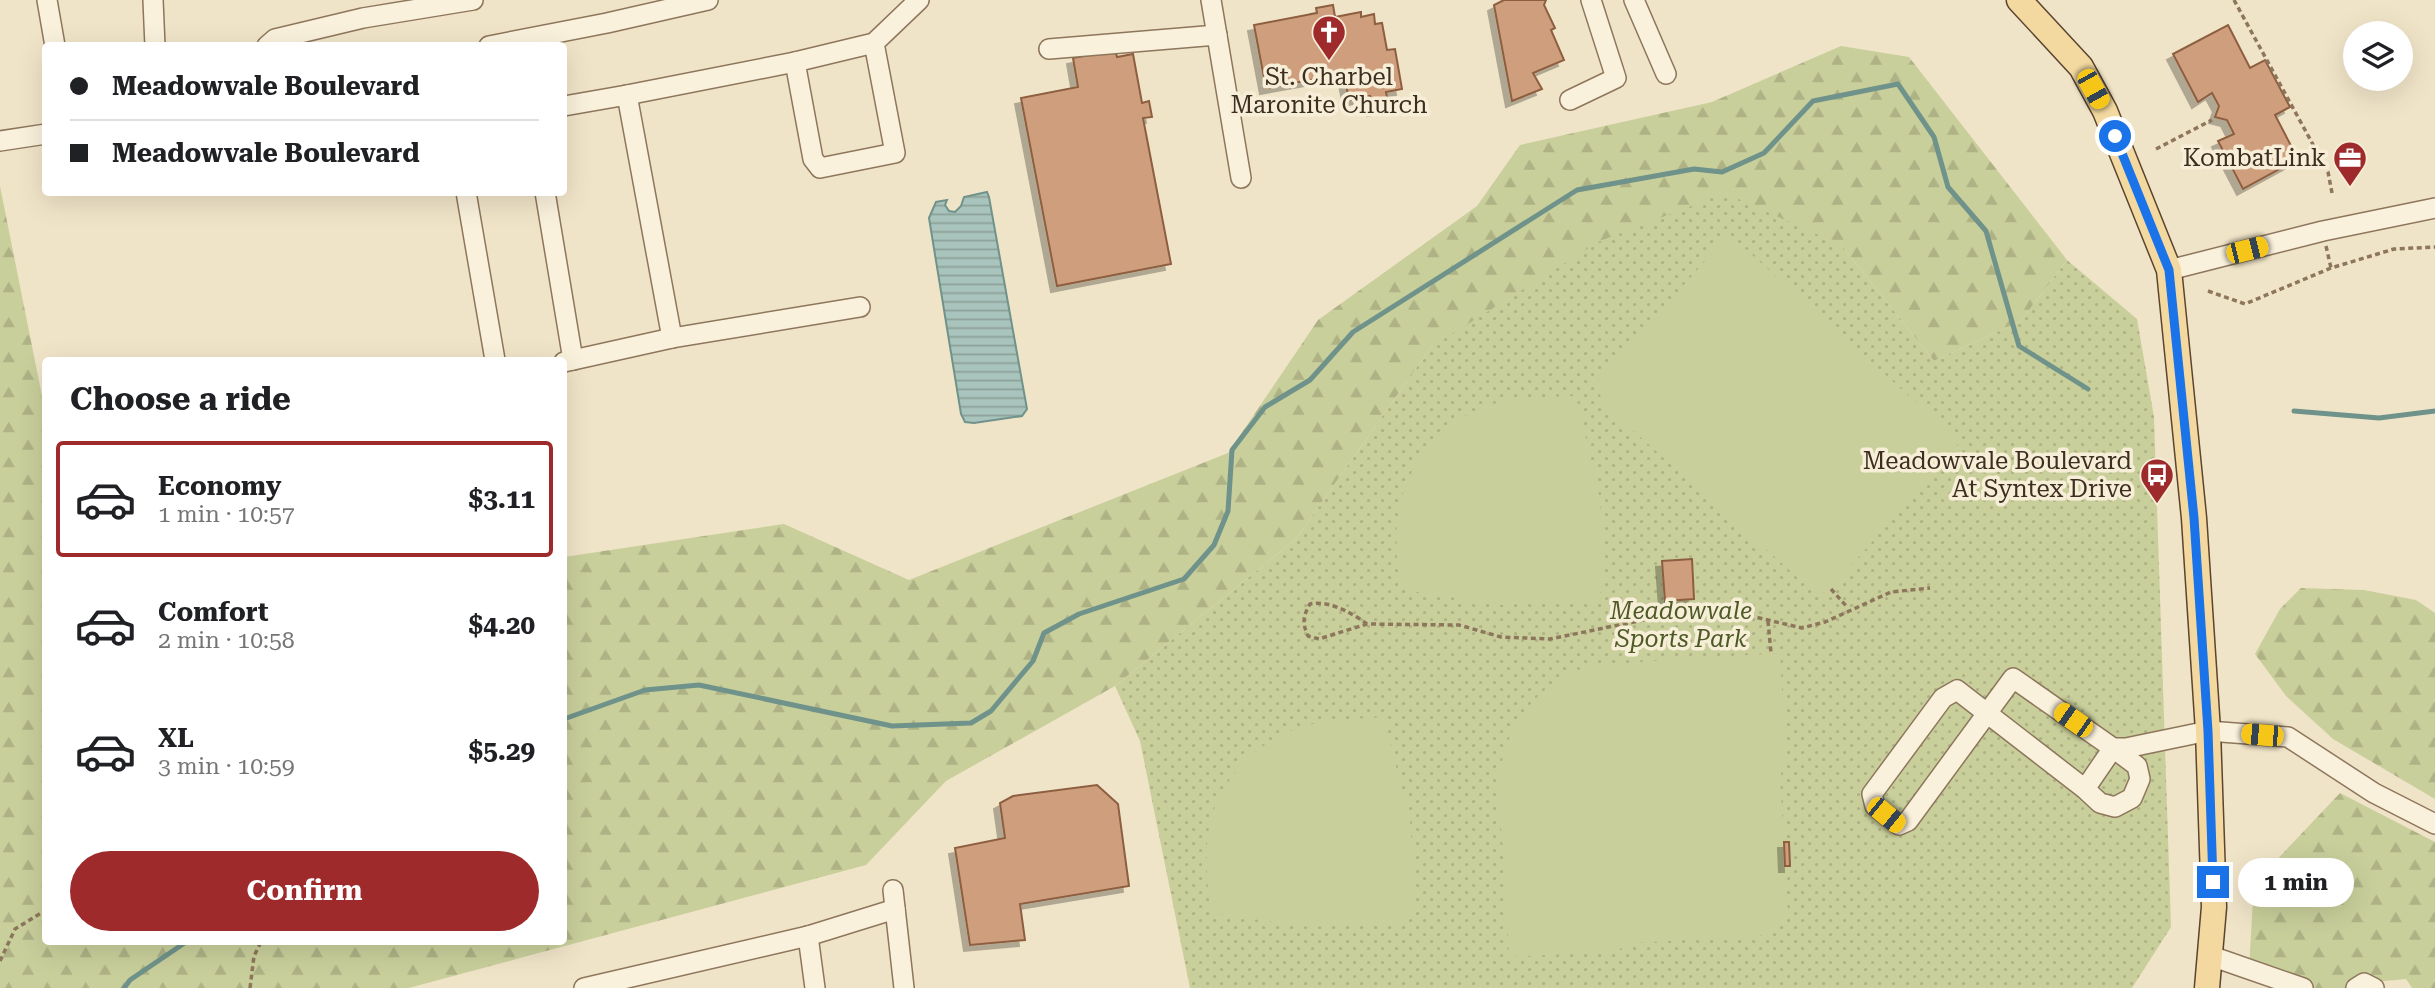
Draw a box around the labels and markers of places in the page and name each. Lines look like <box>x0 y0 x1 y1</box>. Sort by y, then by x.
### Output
church icon: St. Charbel Maronite Church <box>1310 13 1348 62</box>
place label: St. Charbel Maronite Church <box>1230 63 1428 119</box>
office icon: KombatLink <box>2331 139 2369 188</box>
place label: KombatLink <box>2183 144 2326 172</box>
place label: Meadowvale Boulevard At Syntex Drive <box>1863 447 2132 503</box>
bus stop icon: Meadowvale Boulevard At Syntex Drive <box>2138 456 2176 505</box>

